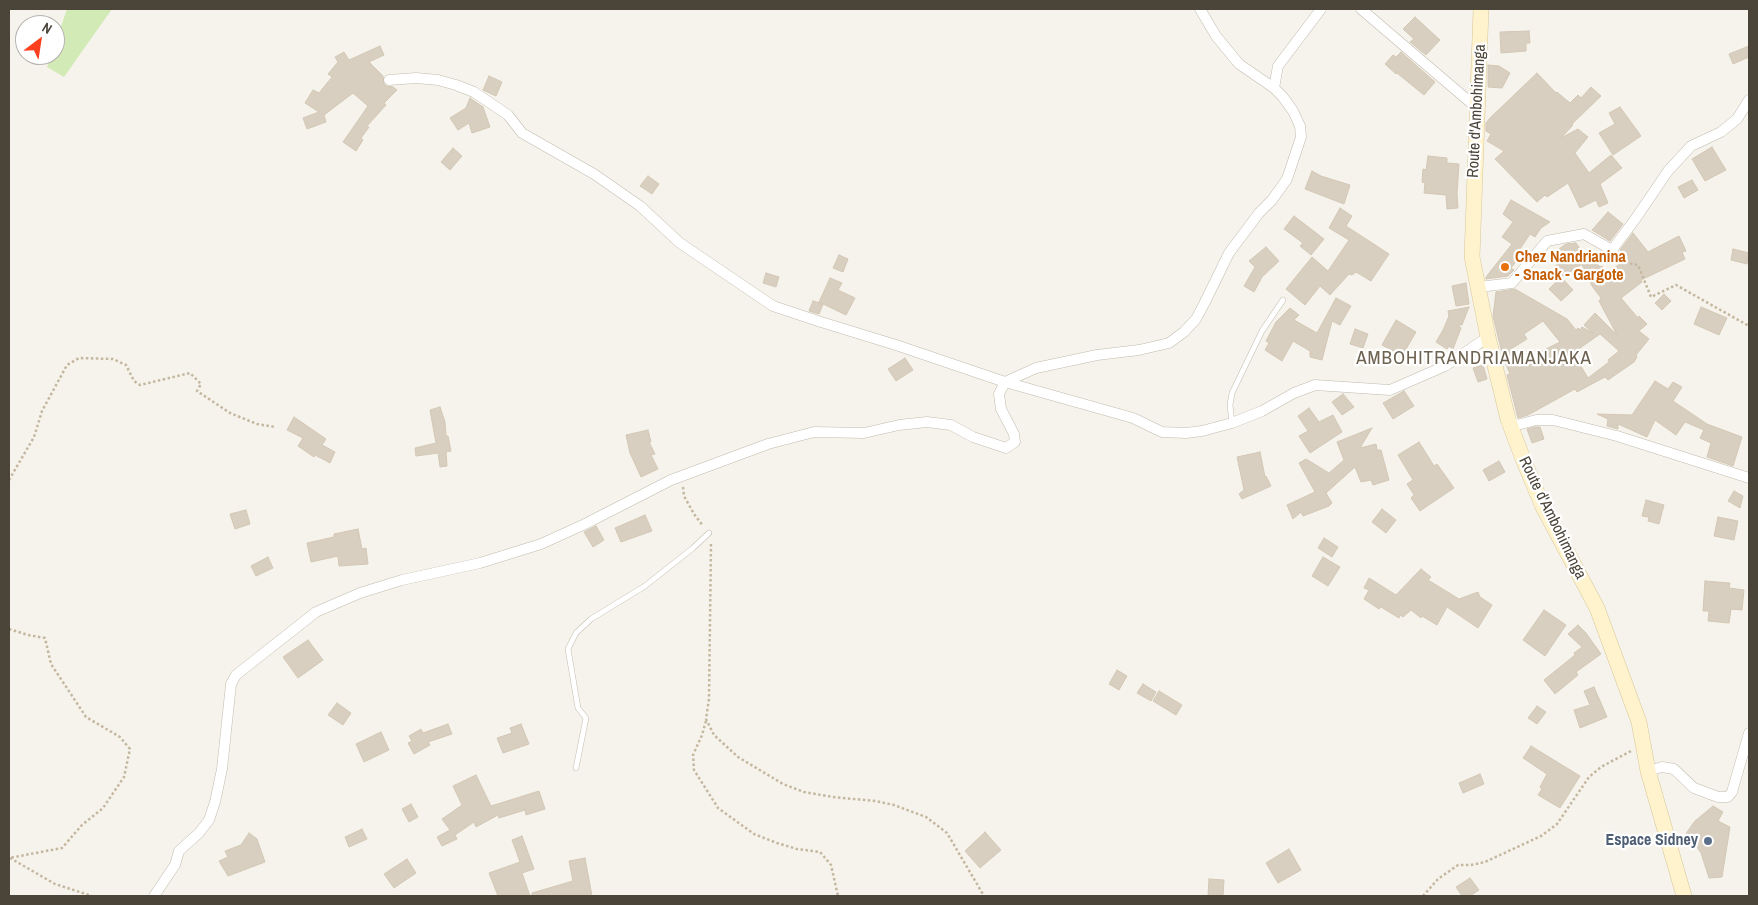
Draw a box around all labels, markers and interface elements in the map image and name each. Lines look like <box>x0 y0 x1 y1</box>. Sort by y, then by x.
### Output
north arrow <box>15 15 65 65</box>
text: N <box>39 18 55 38</box>
street label: Route d'Ambohimanga <box>1464 44 1490 178</box>
place label: Chez Nandrianina - Snack - Gargote <box>1515 248 1626 286</box>
marker: Chez Nandrianina - Snack - Gargote <box>1499 261 1511 273</box>
district label: AMBOHITRANDRIAMANJAKA <box>1354 348 1594 370</box>
street label: Route d'Ambohimanga <box>1514 454 1590 582</box>
place label: Espace Sidney <box>1605 831 1698 851</box>
marker: Espace Sidney <box>1702 835 1714 847</box>

